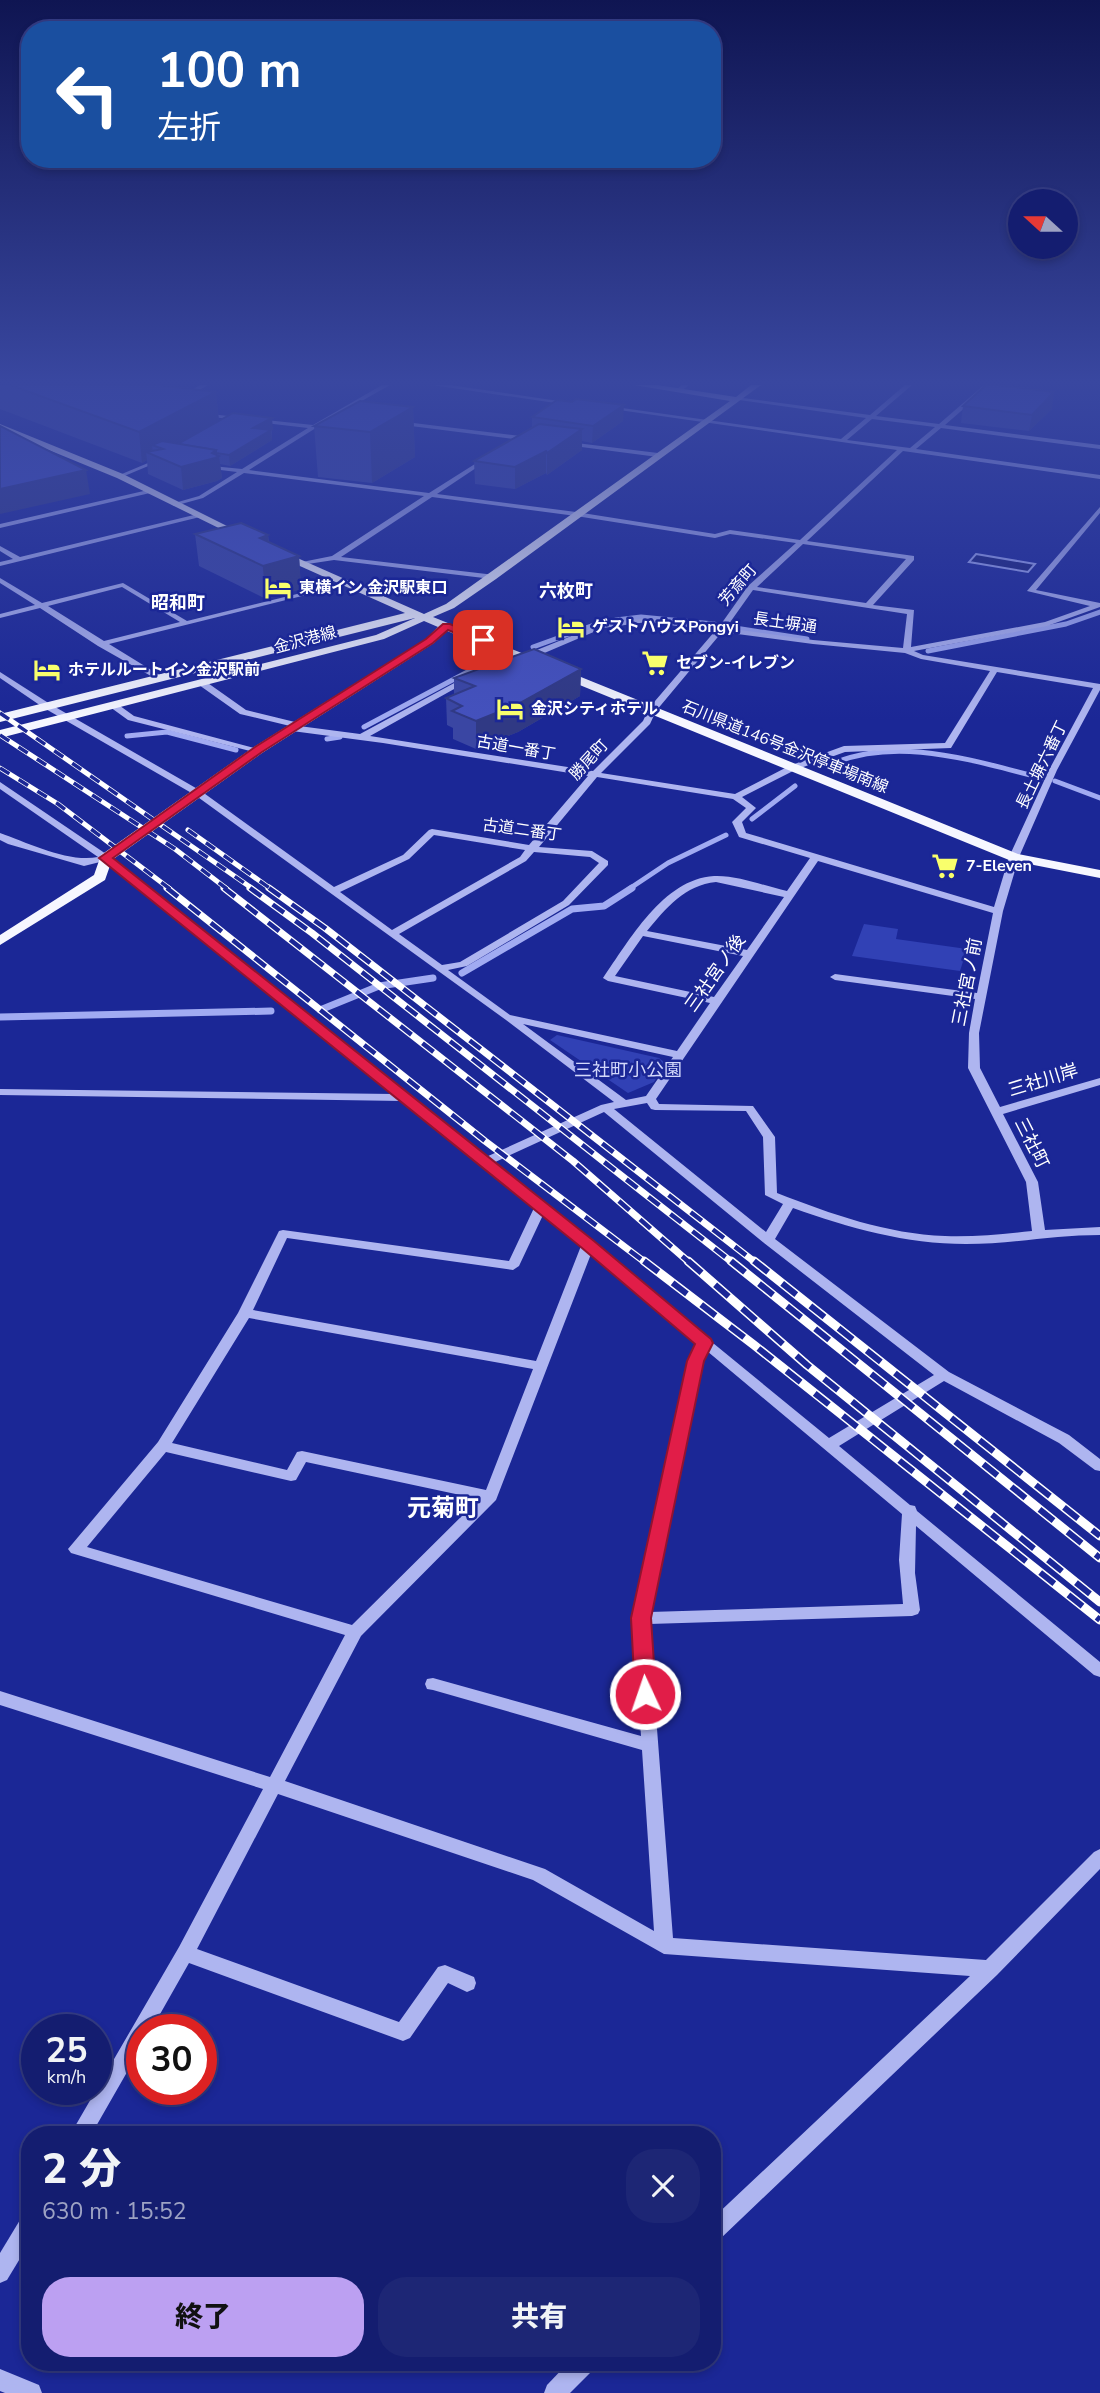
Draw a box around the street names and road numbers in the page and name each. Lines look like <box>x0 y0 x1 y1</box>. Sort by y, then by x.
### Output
street label: 芳斎町 <box>714 560 762 610</box>
street label: 長土塀通 <box>752 608 818 638</box>
street label: 金沢港線 <box>271 621 339 659</box>
street label: 石川県道146号金沢停車場南線 <box>679 695 891 799</box>
street label: 長土塀六番丁 <box>1011 717 1073 813</box>
street label: 古道一番丁 <box>475 730 557 766</box>
street label: 勝尾町 <box>565 735 613 785</box>
street label: 古道二番丁 <box>481 814 563 846</box>
street label: 三社宮ノ後 <box>679 929 751 1017</box>
street label: 三社宮ノ前 <box>947 936 987 1028</box>
street label: 三社川岸 <box>1005 1058 1081 1102</box>
street label: 三社町 <box>1009 1113 1055 1173</box>

